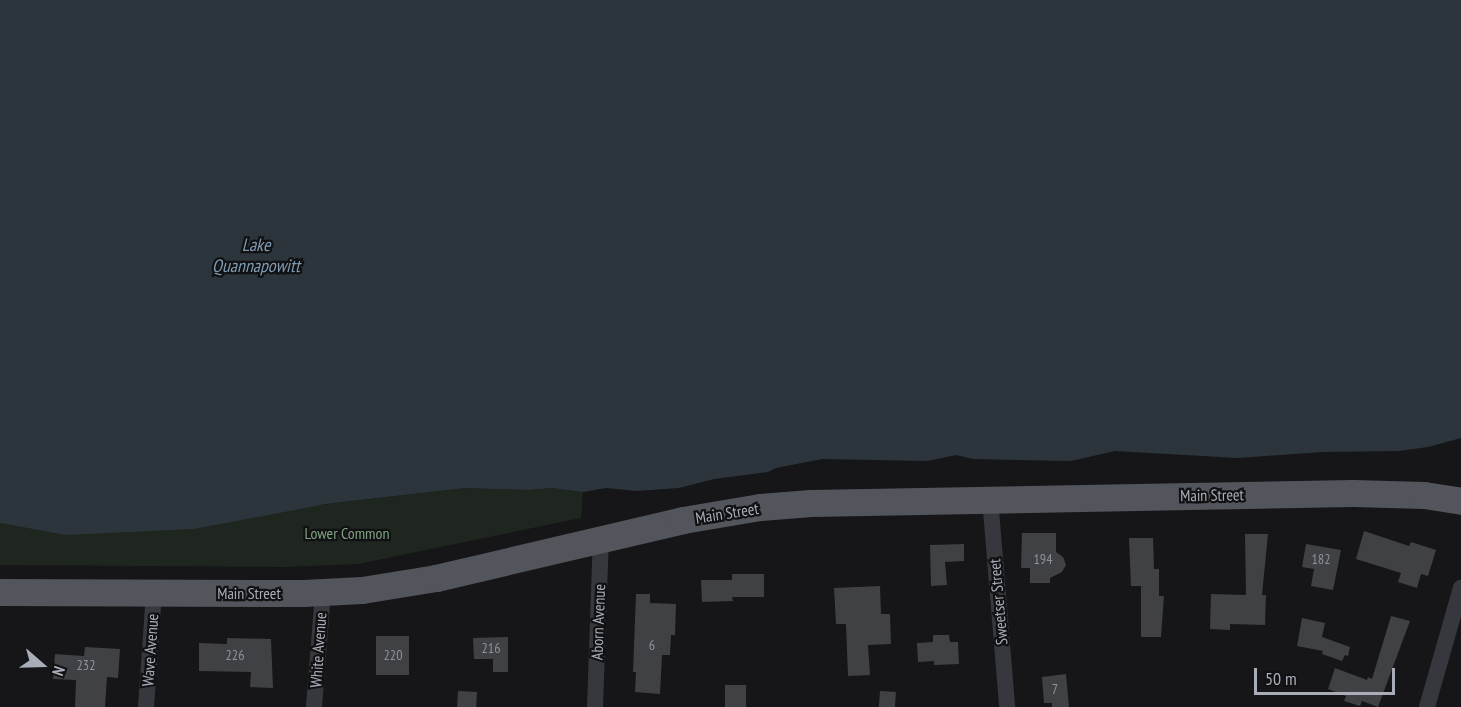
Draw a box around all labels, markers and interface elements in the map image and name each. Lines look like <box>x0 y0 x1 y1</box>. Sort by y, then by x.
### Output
water label: Lake Quannapowitt <box>212 235 300 278</box>
street label: Main Street <box>1180 485 1244 505</box>
street label: Main Street <box>694 499 760 527</box>
park label: Lower Common <box>305 523 389 543</box>
house number: 194 <box>1034 551 1052 567</box>
house number: 182 <box>1312 551 1330 567</box>
street label: Sweetser Street <box>985 558 1011 646</box>
street label: Main Street <box>217 583 281 603</box>
street label: Aborn Avenue <box>587 583 609 661</box>
street label: White Avenue <box>306 611 330 689</box>
street label: Wave Avenue <box>138 613 162 687</box>
north arrow <box>12 635 72 695</box>
house number: 6 <box>649 637 655 653</box>
house number: 216 <box>482 640 500 656</box>
house number: 226 <box>226 647 244 663</box>
house number: 220 <box>384 647 402 663</box>
scale bar <box>1257 656 1398 694</box>
house number: 232 <box>77 657 95 673</box>
text: N <box>48 664 70 679</box>
text: 50 m <box>1265 667 1297 690</box>
house number: 7 <box>1052 681 1058 697</box>

